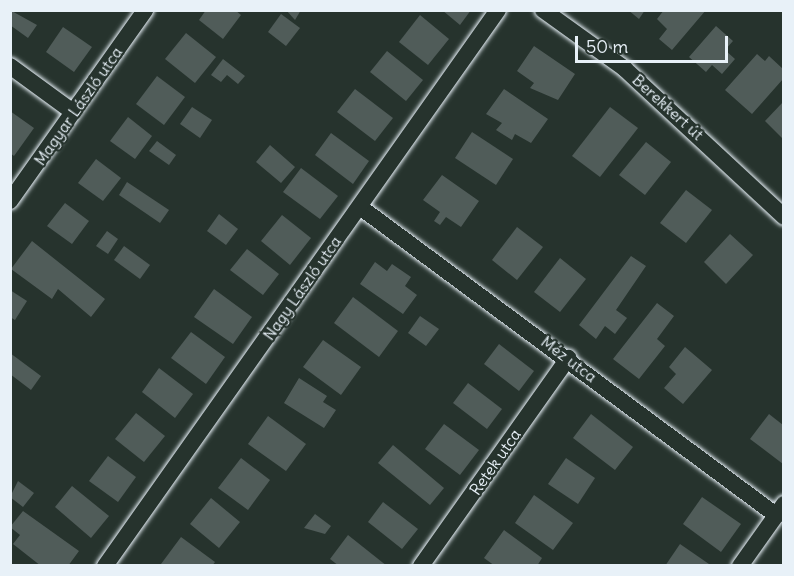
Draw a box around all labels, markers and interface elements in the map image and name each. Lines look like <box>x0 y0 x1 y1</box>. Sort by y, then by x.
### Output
scale bar <box>578 24 731 62</box>
text: 50 m <box>586 35 628 58</box>
street label: Magyar László utca <box>30 43 126 169</box>
street label: Berekkert út <box>628 70 708 144</box>
street label: Nagy László utca <box>259 232 345 344</box>
street label: Méz utca <box>537 332 601 386</box>
street label: Retek utca <box>465 425 525 499</box>

